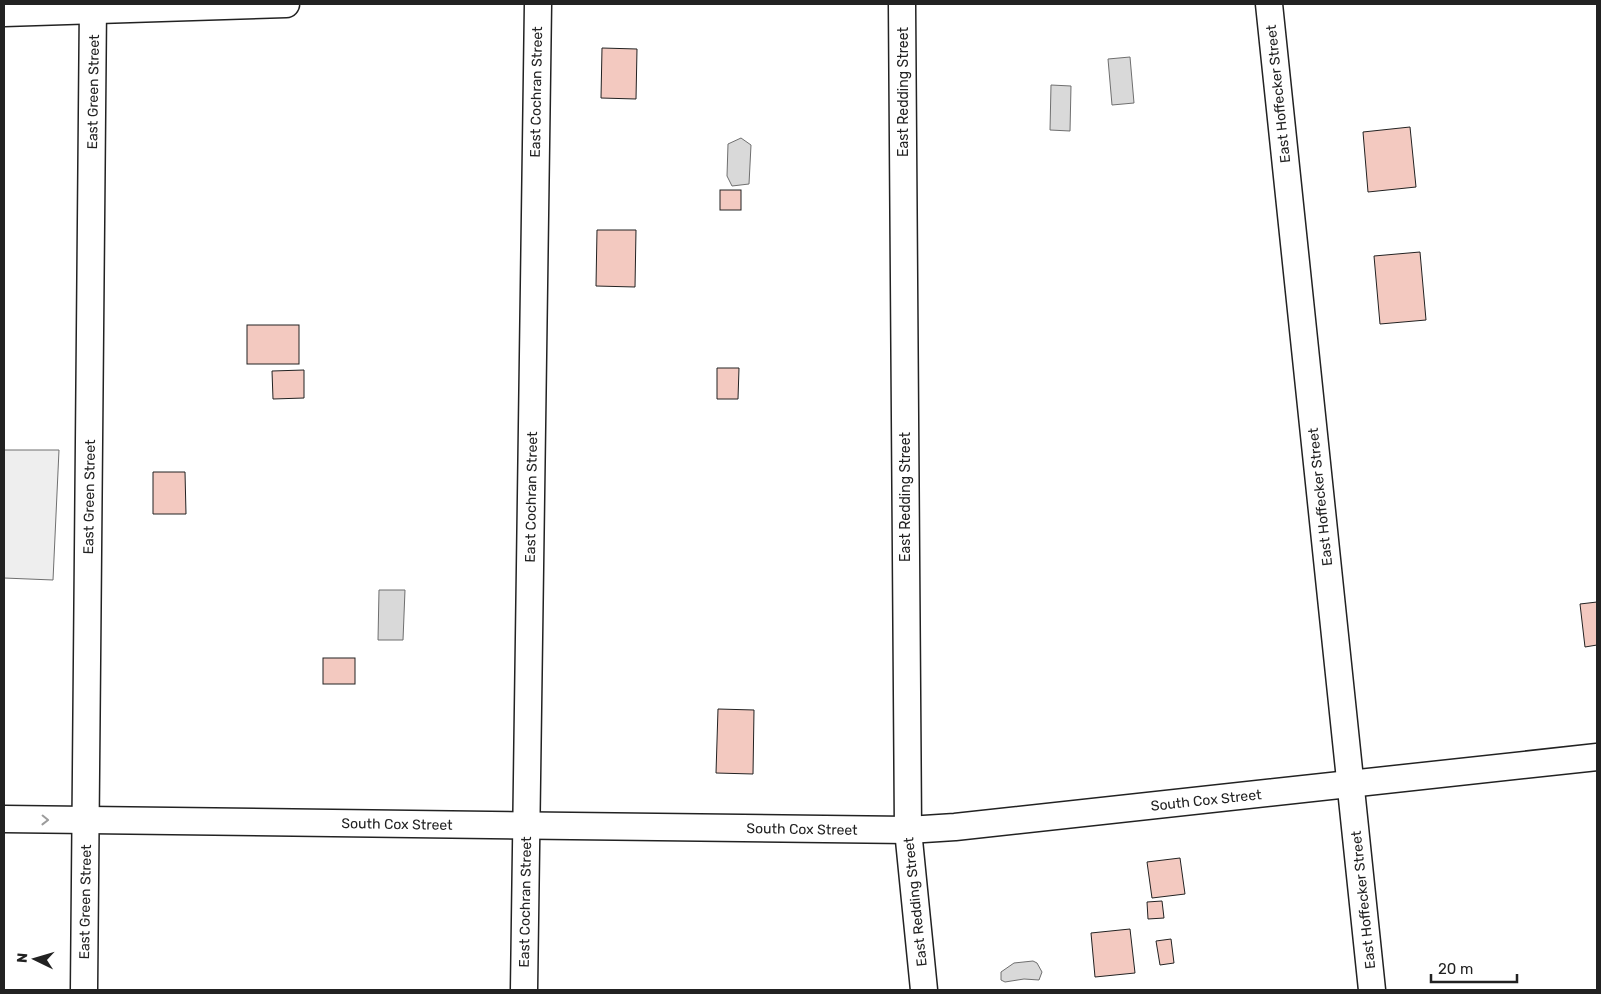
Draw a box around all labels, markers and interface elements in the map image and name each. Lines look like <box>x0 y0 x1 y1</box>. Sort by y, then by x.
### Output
street label: East Hoffecker Street <box>1263 23 1294 164</box>
street label: East Cochran Street <box>527 26 546 158</box>
street label: East Redding Street <box>895 26 912 157</box>
street label: East Green Street <box>84 34 103 150</box>
street label: East Hoffecker Street <box>1305 426 1336 567</box>
street label: East Cochran Street <box>522 431 541 563</box>
street label: East Redding Street <box>897 431 914 562</box>
street label: East Green Street <box>80 439 99 555</box>
street label: South Cox Street <box>1150 786 1263 815</box>
one-way arrow <box>41 815 49 825</box>
street label: South Cox Street <box>341 815 453 834</box>
street label: South Cox Street <box>746 820 858 839</box>
street label: East Hoffecker Street <box>1348 829 1379 970</box>
street label: East Cochran Street <box>516 836 535 968</box>
street label: East Redding Street <box>900 836 931 967</box>
street label: East Green Street <box>76 844 95 960</box>
north arrow <box>10 934 60 984</box>
text: N <box>14 952 31 964</box>
scale bar <box>1431 952 1517 984</box>
text: 20 m <box>1438 960 1473 978</box>

